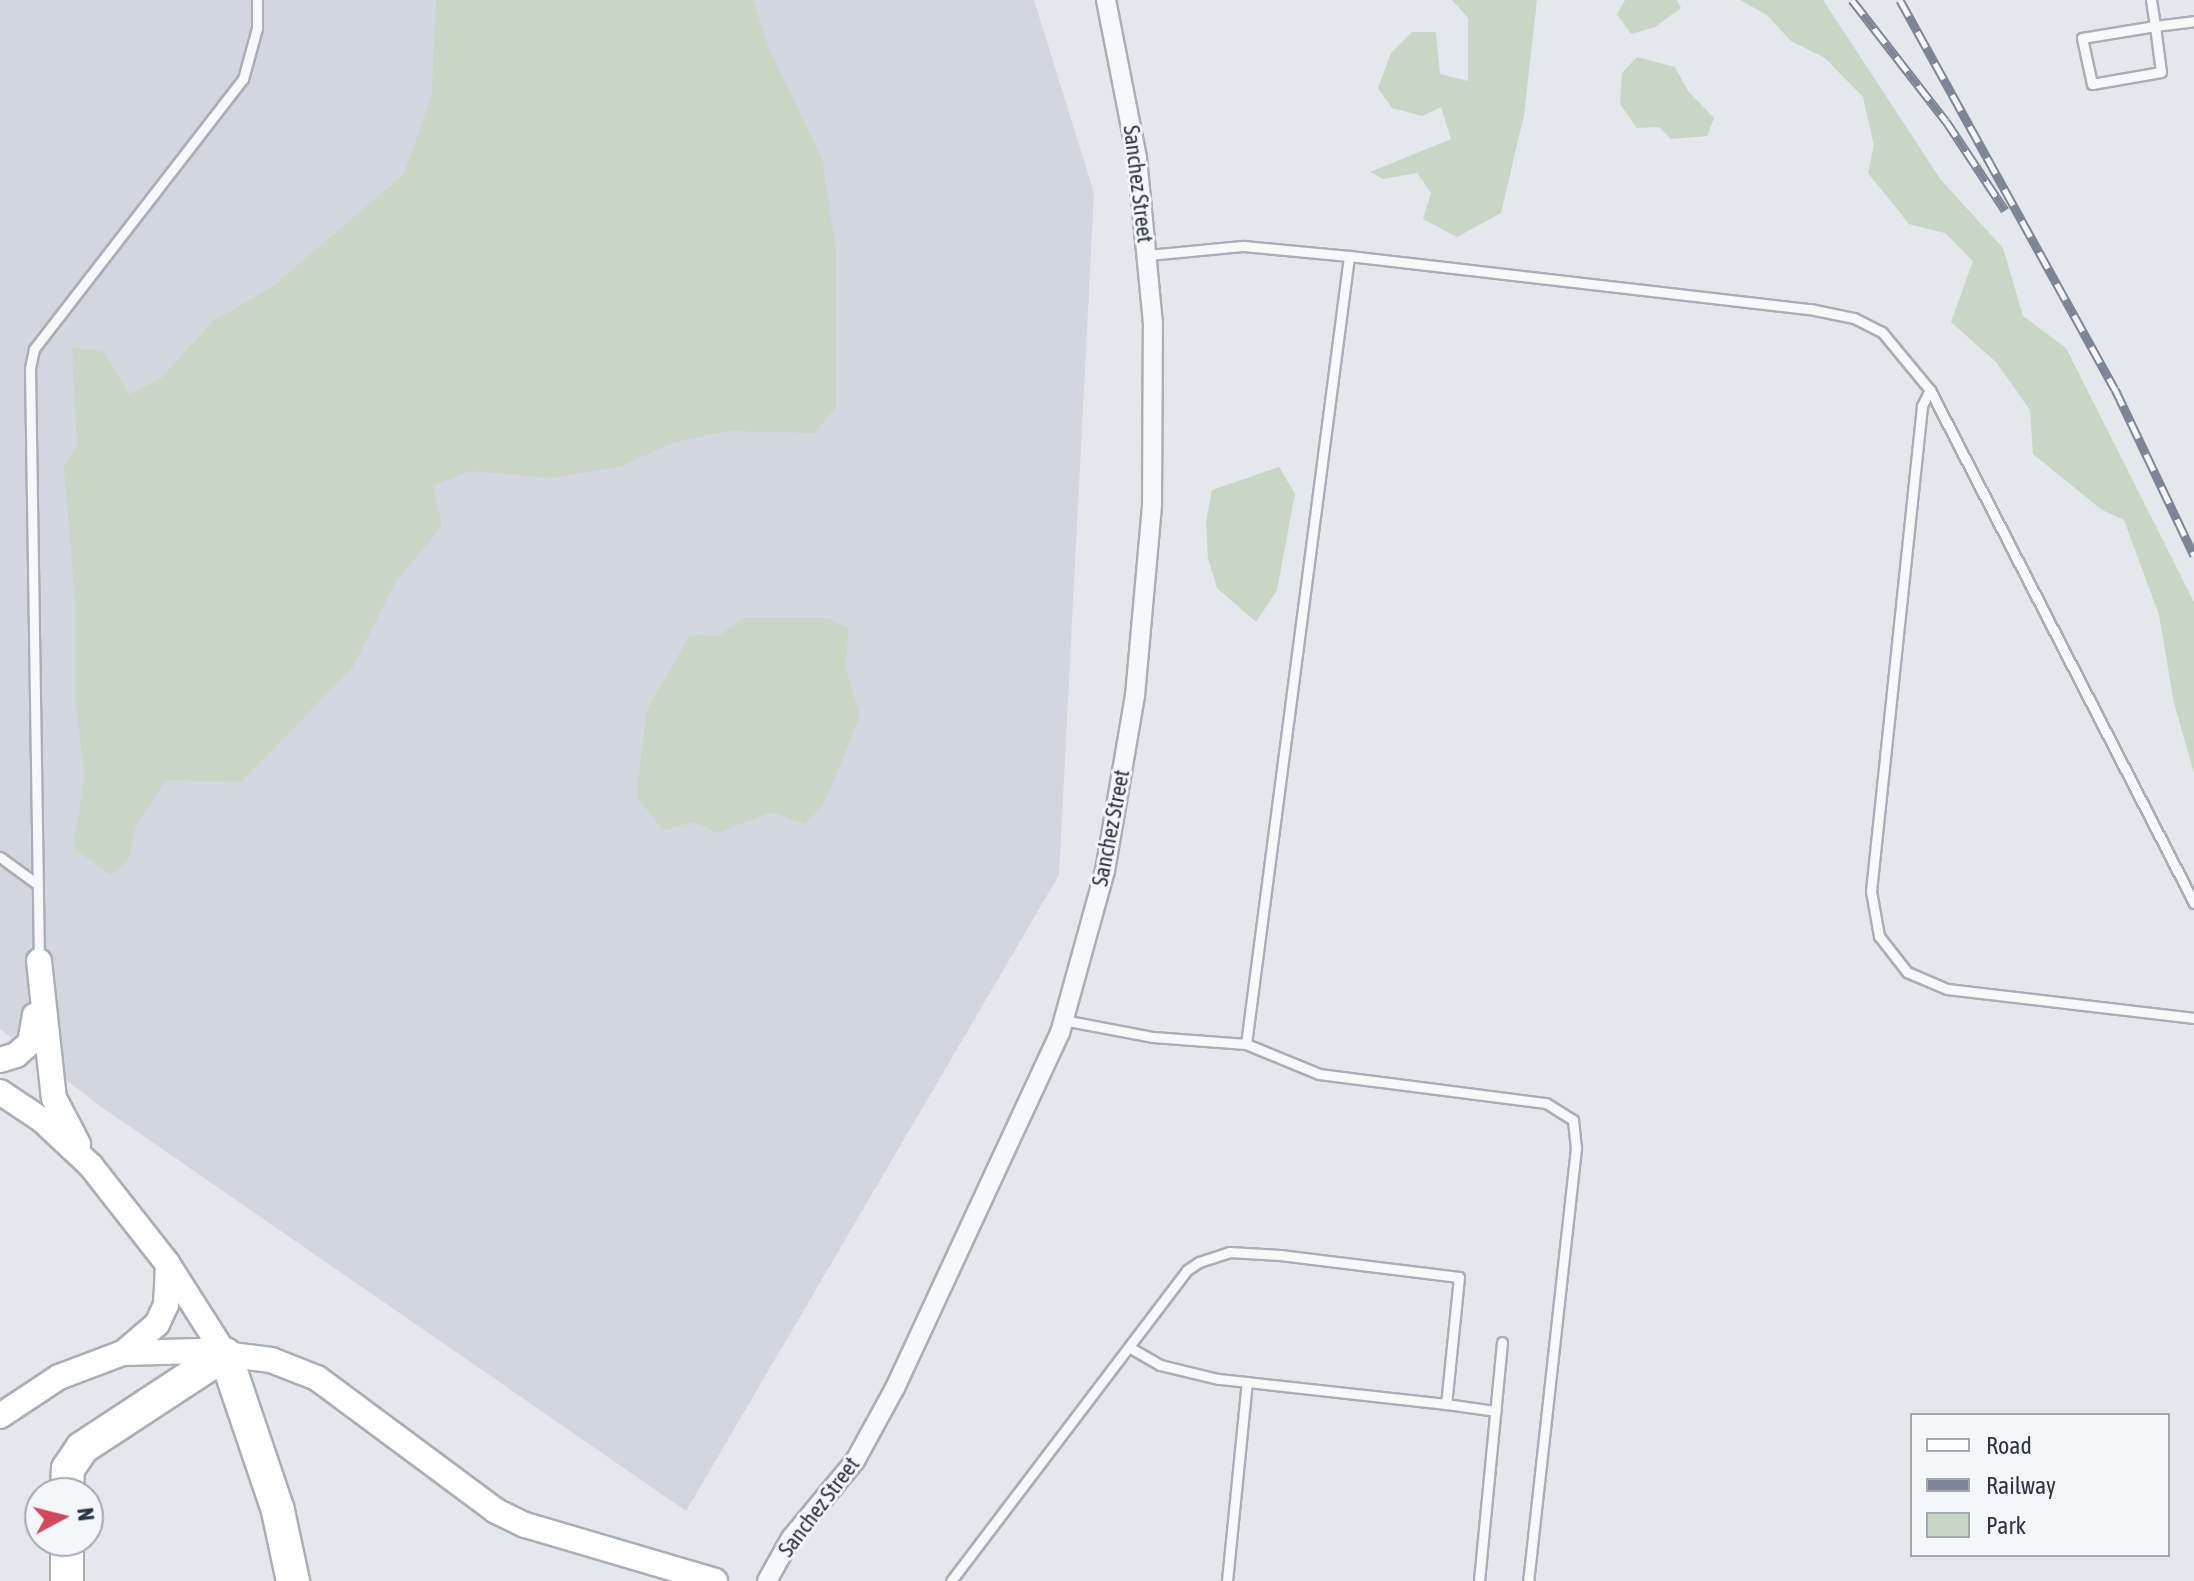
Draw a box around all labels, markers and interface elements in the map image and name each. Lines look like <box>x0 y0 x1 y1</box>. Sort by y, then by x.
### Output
street label: Sanchez Street <box>1118 124 1158 244</box>
street label: Sanchez Street <box>1087 767 1135 889</box>
legend <box>1910 1413 2170 1557</box>
text: Road <box>1986 1432 2032 1459</box>
street label: Sanchez Street <box>773 1452 865 1562</box>
text: Railway <box>1986 1472 2056 1499</box>
north arrow <box>24 1477 104 1557</box>
text: N <box>72 1506 100 1522</box>
text: Park <box>1986 1512 2026 1539</box>

